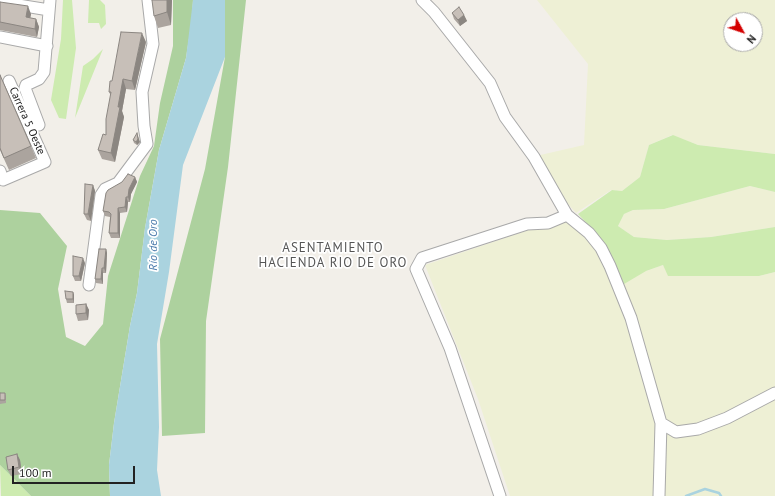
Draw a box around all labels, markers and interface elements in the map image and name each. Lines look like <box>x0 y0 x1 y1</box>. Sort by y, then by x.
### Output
north arrow <box>723 12 763 52</box>
text: N <box>744 32 759 46</box>
street label: Carrera 5 Oeste <box>6 85 48 157</box>
water label: Río de Oro <box>147 219 161 271</box>
district label: ASENTAMIENTO HACIENDA RIO DE ORO <box>259 240 407 271</box>
scale bar <box>14 458 137 484</box>
text: 100 m <box>19 465 52 480</box>

